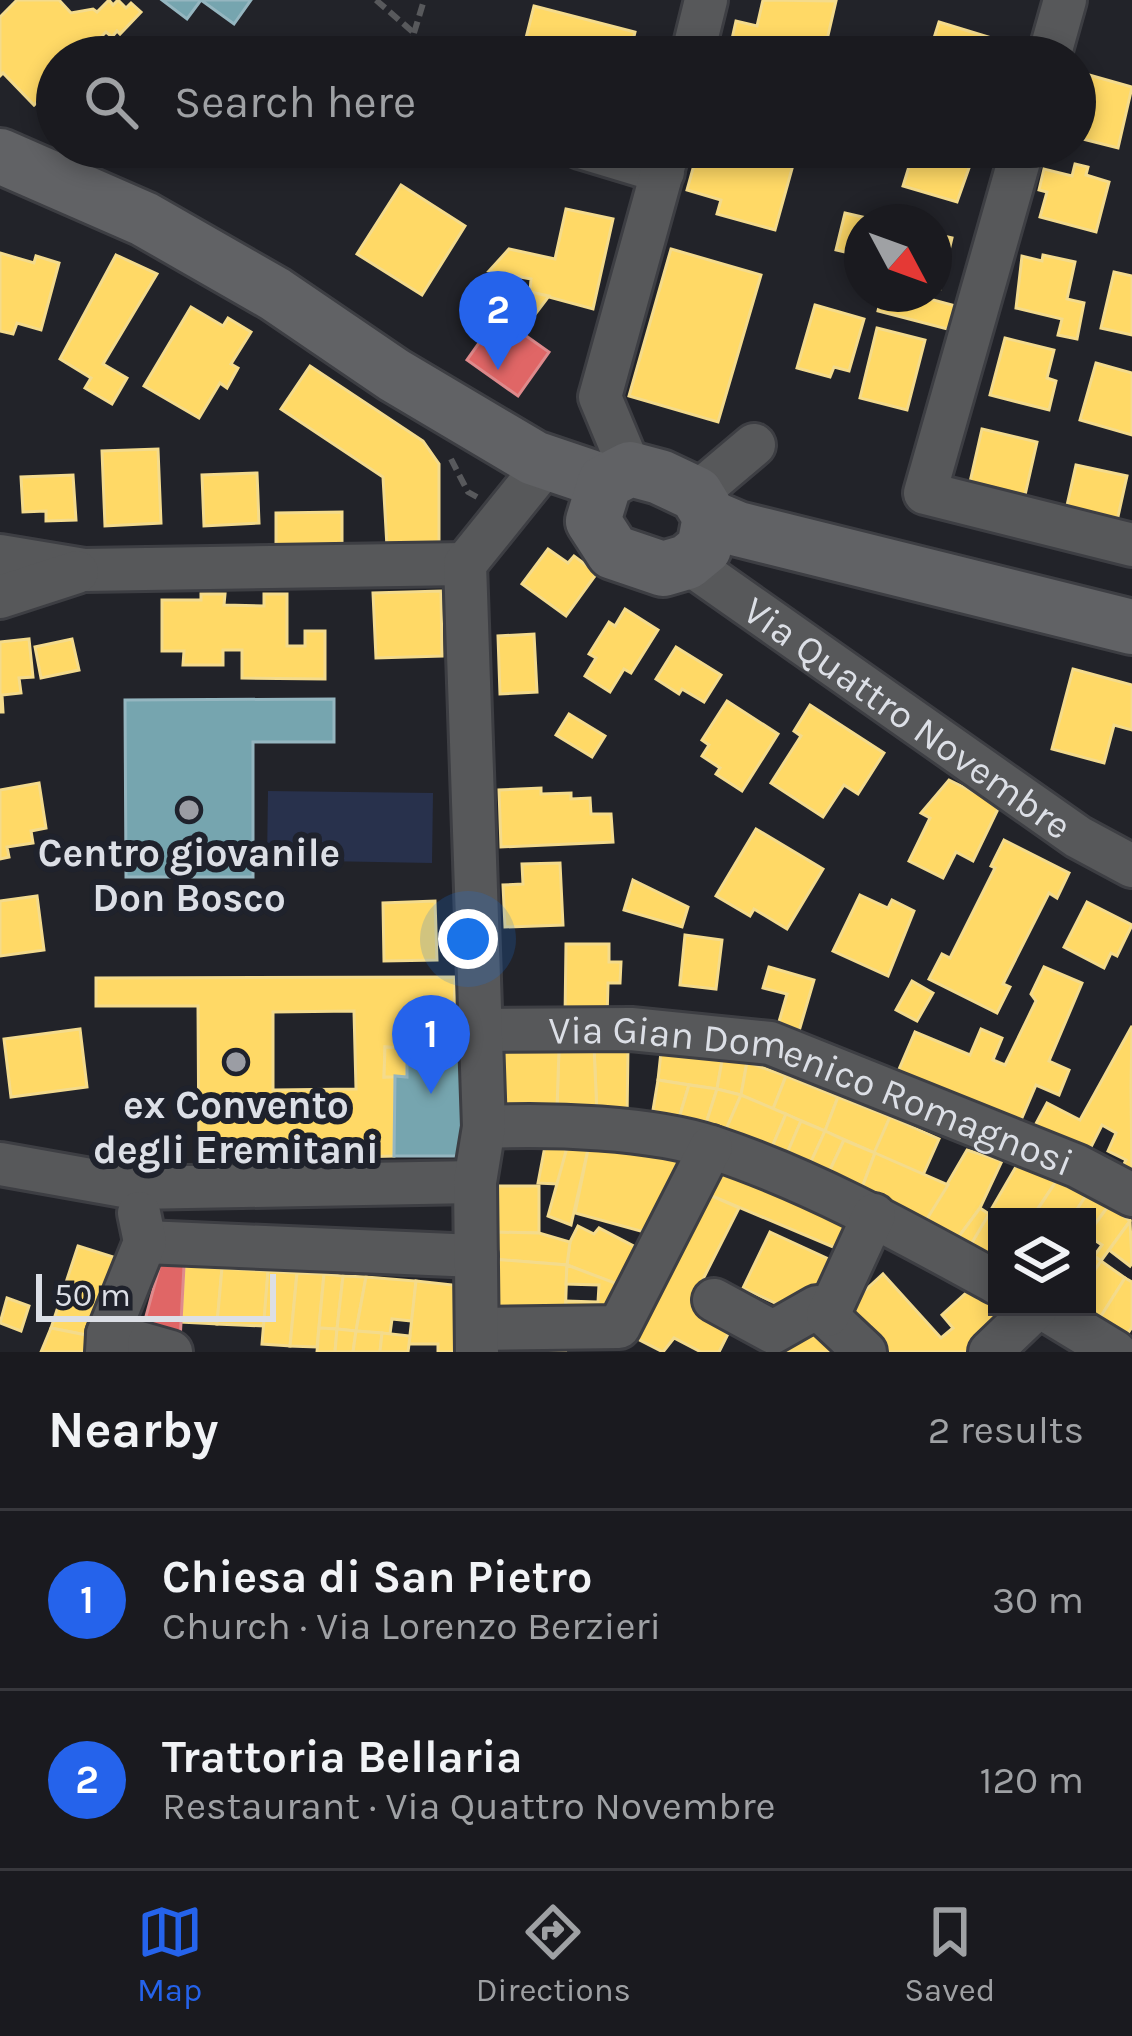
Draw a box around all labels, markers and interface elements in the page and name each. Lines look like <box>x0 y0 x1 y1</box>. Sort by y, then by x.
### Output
search box <box>36 36 1096 168</box>
icon: search <box>78 69 144 135</box>
text: Search here <box>174 76 416 128</box>
north arrow <box>844 204 952 312</box>
pin: 2 <box>459 271 537 370</box>
street label: Via Quattro Novembre <box>734 587 1080 849</box>
marker: Centro giovanile Don Bosco <box>176 797 202 823</box>
place label: Centro giovanile Don Bosco <box>38 830 340 921</box>
your location <box>438 909 498 969</box>
pin: 1 <box>392 995 470 1094</box>
street label: Via Gian Domenico Romagnosi <box>548 1007 1080 1186</box>
marker: ex Convento degli Eremitani <box>223 1049 249 1075</box>
place label: ex Convento degli Eremitani <box>93 1082 379 1173</box>
map controls <box>988 1208 1096 1316</box>
button: layers <box>988 1208 1096 1316</box>
scale bar <box>36 1268 276 1321</box>
text: 50 m <box>54 1276 131 1314</box>
text: Nearby <box>48 1400 218 1460</box>
text: 2 results <box>928 1407 1084 1453</box>
text: Chiesa di San Pietro <box>162 1551 592 1603</box>
text: 1 <box>80 1577 94 1623</box>
text: 30 m <box>992 1577 1084 1623</box>
text: Church · Via Lorenzo Berzieri <box>162 1603 661 1649</box>
text: Trattoria Bellaria <box>162 1731 523 1783</box>
text: 2 <box>75 1757 99 1803</box>
text: 120 m <box>980 1757 1084 1803</box>
text: Restaurant · Via Quattro Novembre <box>162 1783 776 1829</box>
tab: Map <box>137 1899 203 2009</box>
tab: Directions <box>476 1899 631 2009</box>
tab: Saved <box>904 1899 995 2009</box>

